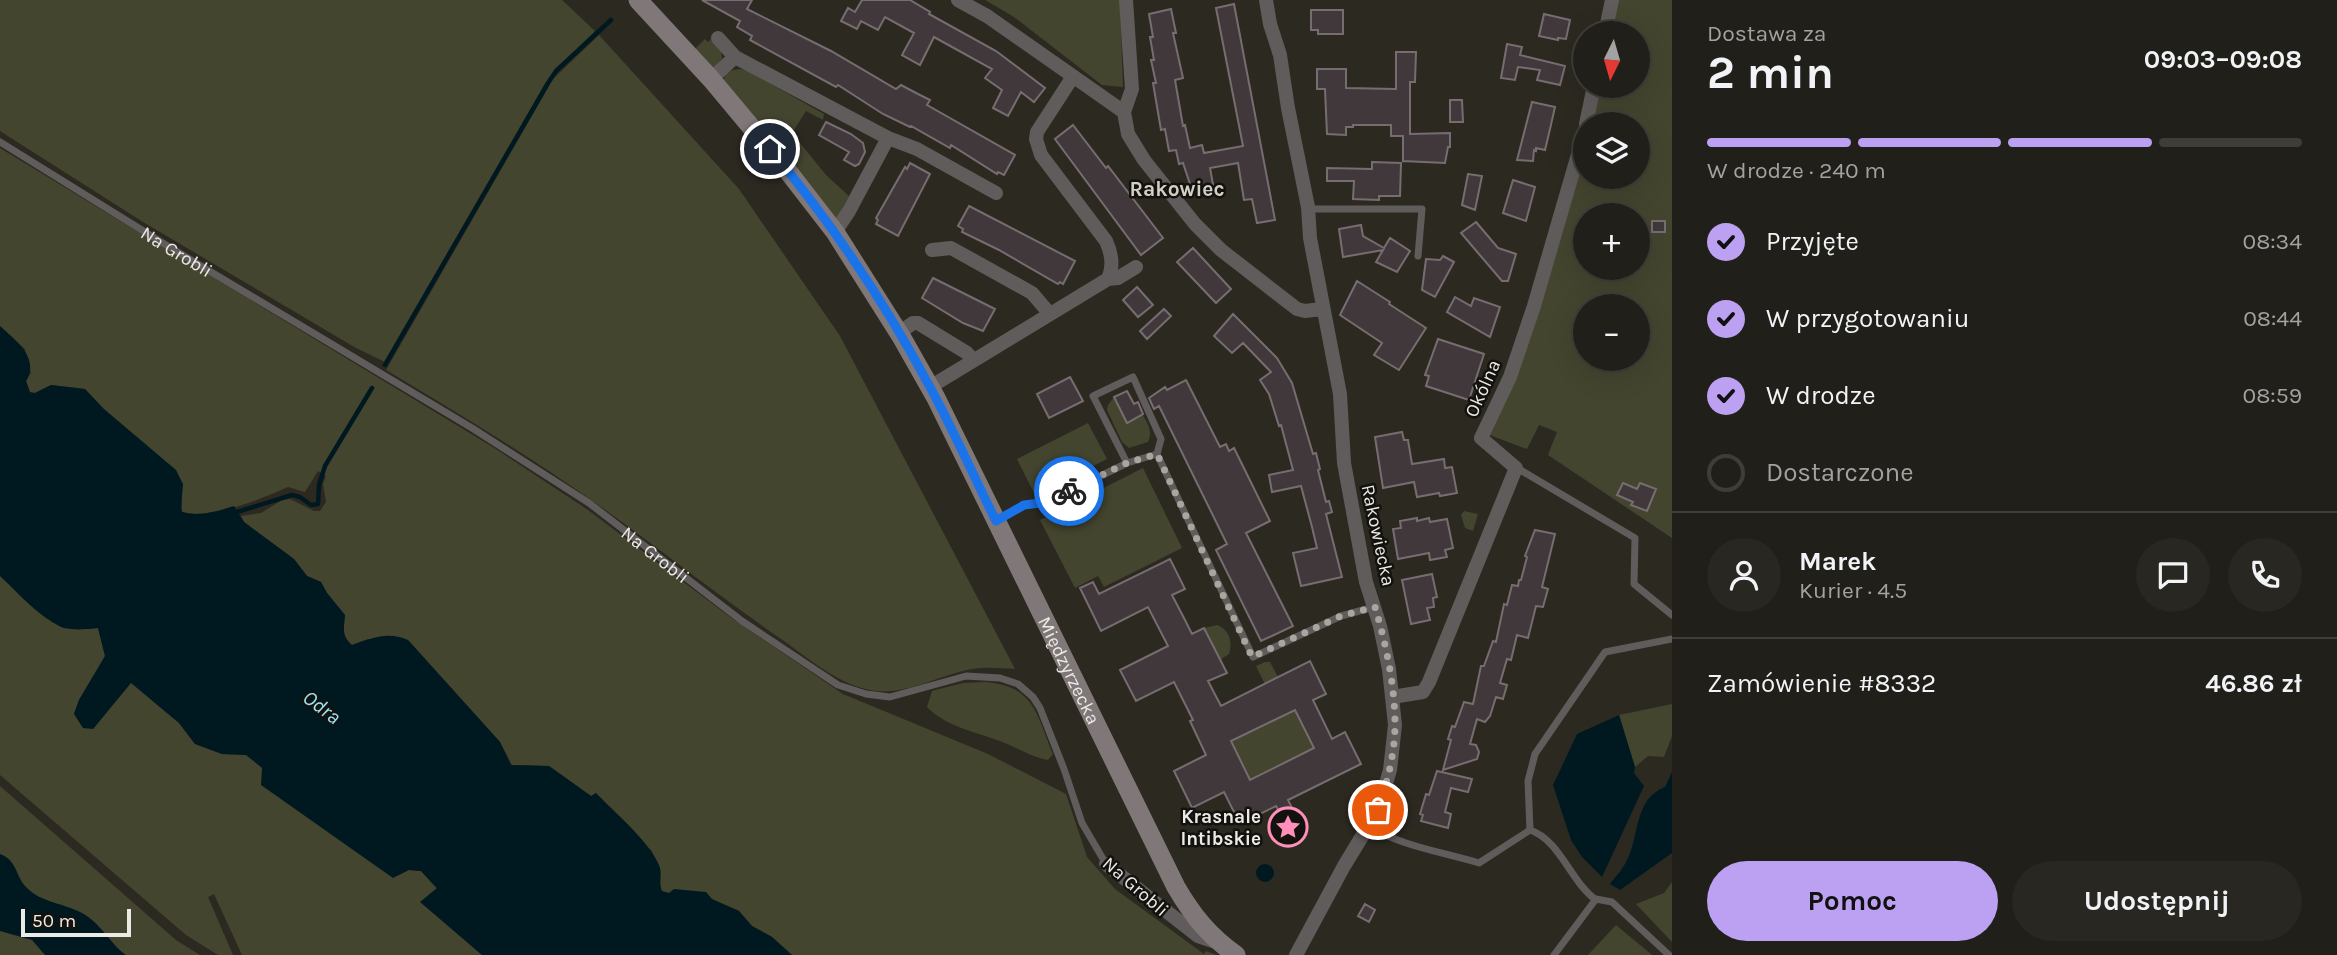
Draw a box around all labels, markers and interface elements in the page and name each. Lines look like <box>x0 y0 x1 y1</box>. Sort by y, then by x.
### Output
text: Dostawa za <box>1707 20 1827 47</box>
north arrow <box>1573 21 1650 98</box>
map controls <box>1573 21 1650 371</box>
text: 09:03–09:08 <box>2144 44 2302 75</box>
text: 2 min <box>1707 46 1834 100</box>
button: layers <box>1573 112 1650 189</box>
pin <box>740 119 800 179</box>
icon: home <box>751 130 789 168</box>
text: W drodze · 240 m <box>1707 157 1886 184</box>
district label: Rakowiec <box>1129 177 1225 201</box>
button: + <box>1573 203 1650 280</box>
street label: Na Grobli <box>137 222 216 282</box>
icon: check <box>1707 223 1745 261</box>
text: Przyjęte <box>1766 226 1859 257</box>
text: 08:34 <box>2242 228 2302 255</box>
button: − <box>1573 294 1650 371</box>
icon: check <box>1707 300 1745 338</box>
text: W przygotowaniu <box>1766 303 1969 334</box>
text: 08:44 <box>2243 305 2302 332</box>
street label: Okólna <box>1461 356 1505 421</box>
icon: check <box>1707 377 1745 415</box>
text: W drodze <box>1766 380 1876 411</box>
text: 08:59 <box>2243 382 2302 409</box>
courier <box>1034 456 1104 526</box>
text: Dostarczone <box>1766 457 1914 488</box>
icon: bike <box>1050 472 1088 510</box>
street label: Rakowiecka <box>1357 482 1400 588</box>
street label: Na Grobli <box>617 522 693 588</box>
button: person <box>1707 538 1781 612</box>
button: chat <box>2136 538 2210 612</box>
button: phone <box>2228 538 2302 612</box>
text: Marek <box>1799 546 1876 577</box>
text: Kurier · 4.5 <box>1799 577 1907 604</box>
street label: Międzyrzecka <box>1033 613 1104 728</box>
text: Zamówienie #8332 <box>1707 668 1936 699</box>
text: 46.86 zł <box>2205 668 2302 699</box>
water label: Odra <box>298 685 346 729</box>
pin <box>1348 780 1408 840</box>
icon: bag <box>1359 791 1397 829</box>
place label: Krasnale Intibskie <box>1180 806 1261 850</box>
place icon: Krasnale Intibskie <box>1267 806 1309 848</box>
street label: Na Grobli <box>1098 852 1173 921</box>
button: Pomoc <box>1707 861 1998 941</box>
button: Udostępnij <box>2012 861 2302 941</box>
scale bar <box>21 906 131 938</box>
text: 50 m <box>32 910 76 932</box>

